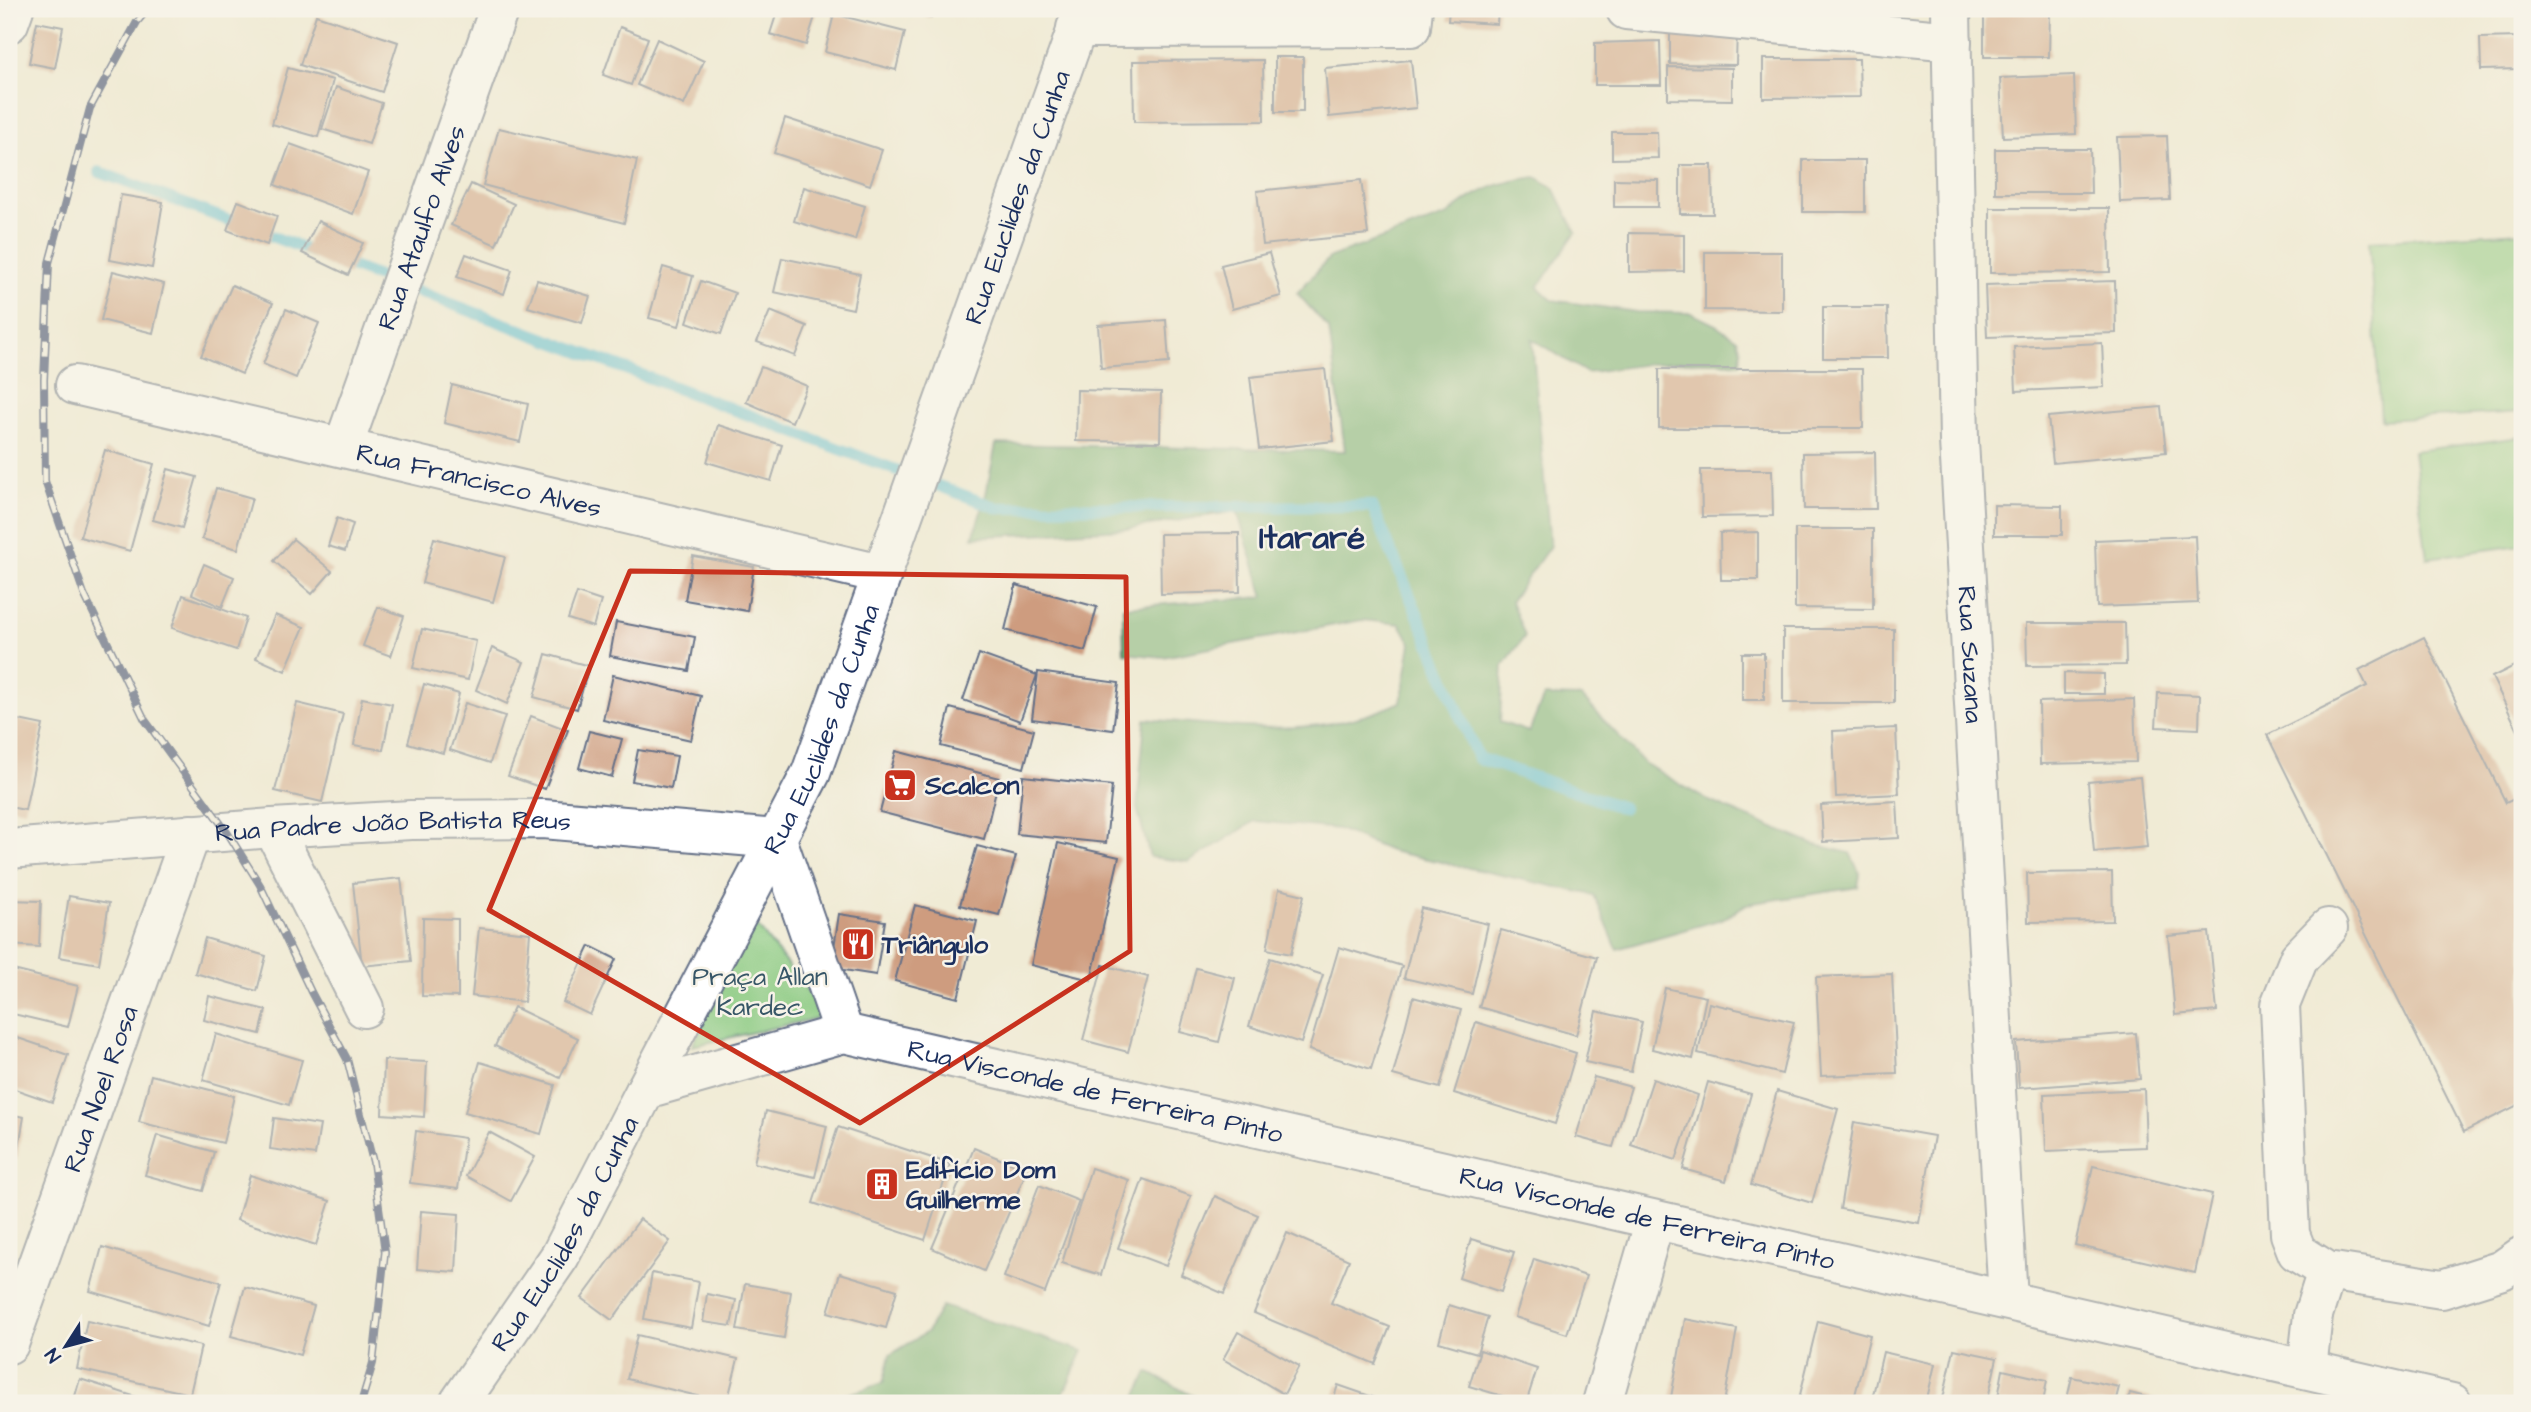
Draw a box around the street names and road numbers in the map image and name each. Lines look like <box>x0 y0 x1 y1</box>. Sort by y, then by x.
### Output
street label: Rua Euclides da Cunha <box>956 66 1080 329</box>
street label: Rua Ataulfo Alves <box>369 121 475 335</box>
street label: Rua Francisco Alves <box>353 435 605 527</box>
street label: Rua Suzana <box>1948 585 1992 724</box>
street label: Rua Euclides da Cunha <box>755 600 889 861</box>
street label: Rua Padre João Batista Reus <box>214 802 572 852</box>
street label: Rua Noel Rosa <box>55 1001 147 1177</box>
street label: Rua Visconde de Ferreira Pinto <box>904 1031 1287 1153</box>
street label: Rua Euclides da Cunha <box>483 1110 648 1359</box>
street label: Rua Visconde de Ferreira Pinto <box>1456 1158 1838 1279</box>

